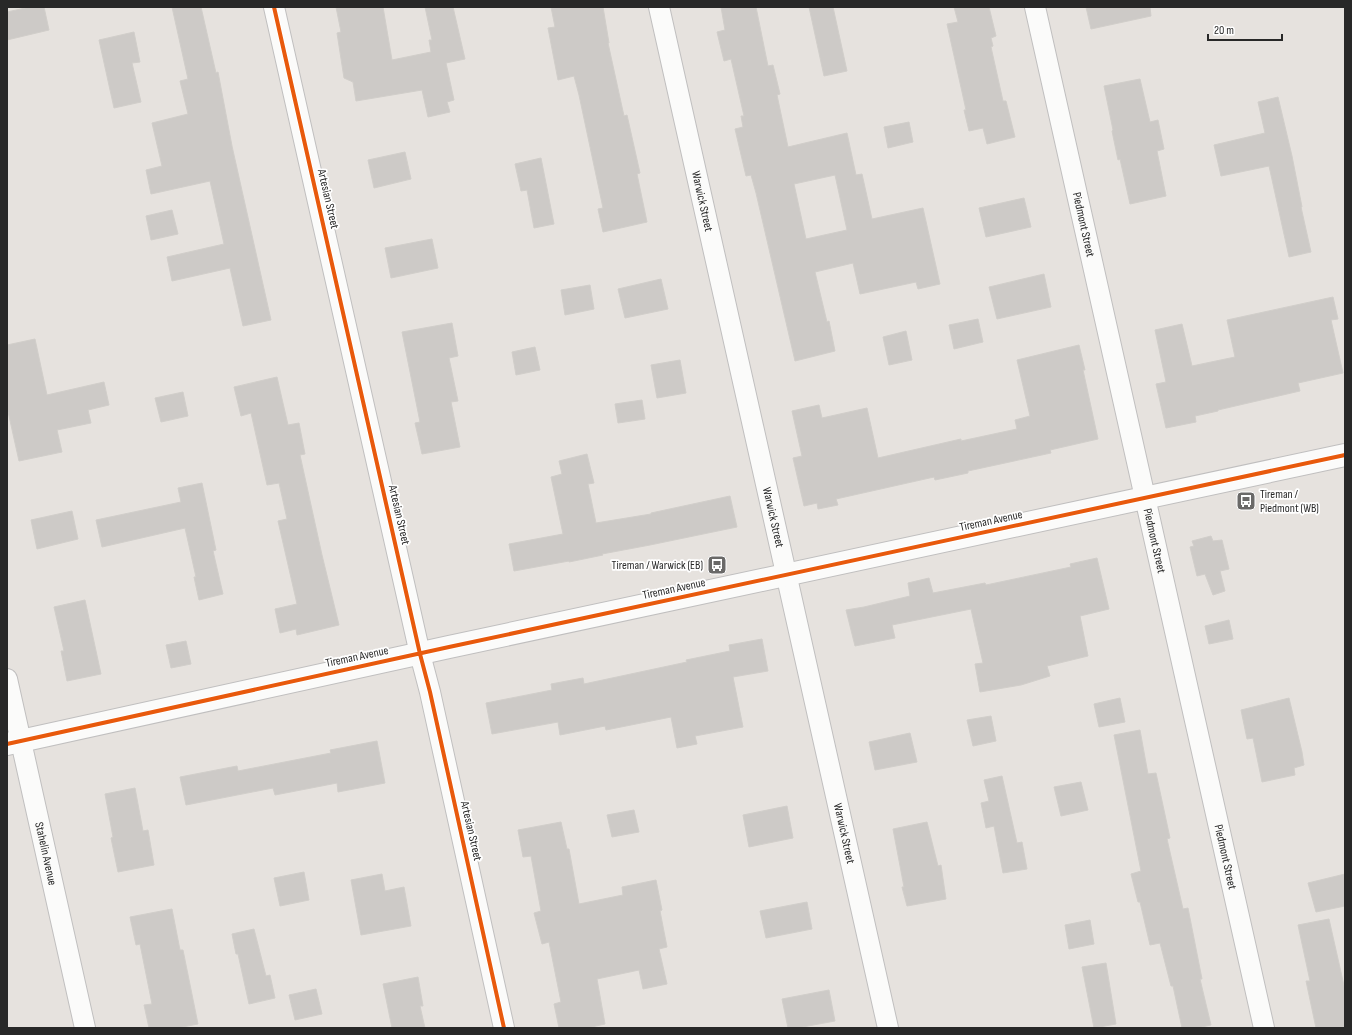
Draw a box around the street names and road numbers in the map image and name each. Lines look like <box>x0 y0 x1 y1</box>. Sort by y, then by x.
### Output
street label: Artesian Street <box>314 167 342 231</box>
street label: Warwick Street <box>689 170 717 233</box>
street label: Piedmont Street <box>1069 191 1098 259</box>
street label: Artesian Street <box>385 483 413 547</box>
street label: Warwick Street <box>759 486 788 549</box>
street label: Tireman Avenue <box>958 507 1024 535</box>
street label: Piedmont Street <box>1140 507 1169 575</box>
street label: Tireman Avenue <box>641 575 707 603</box>
street label: Tireman Avenue <box>324 643 390 671</box>
street label: Artesian Street <box>457 799 485 863</box>
street label: Warwick Street <box>830 802 858 865</box>
street label: Stahelin Avenue <box>32 821 60 887</box>
street label: Piedmont Street <box>1211 823 1240 891</box>

